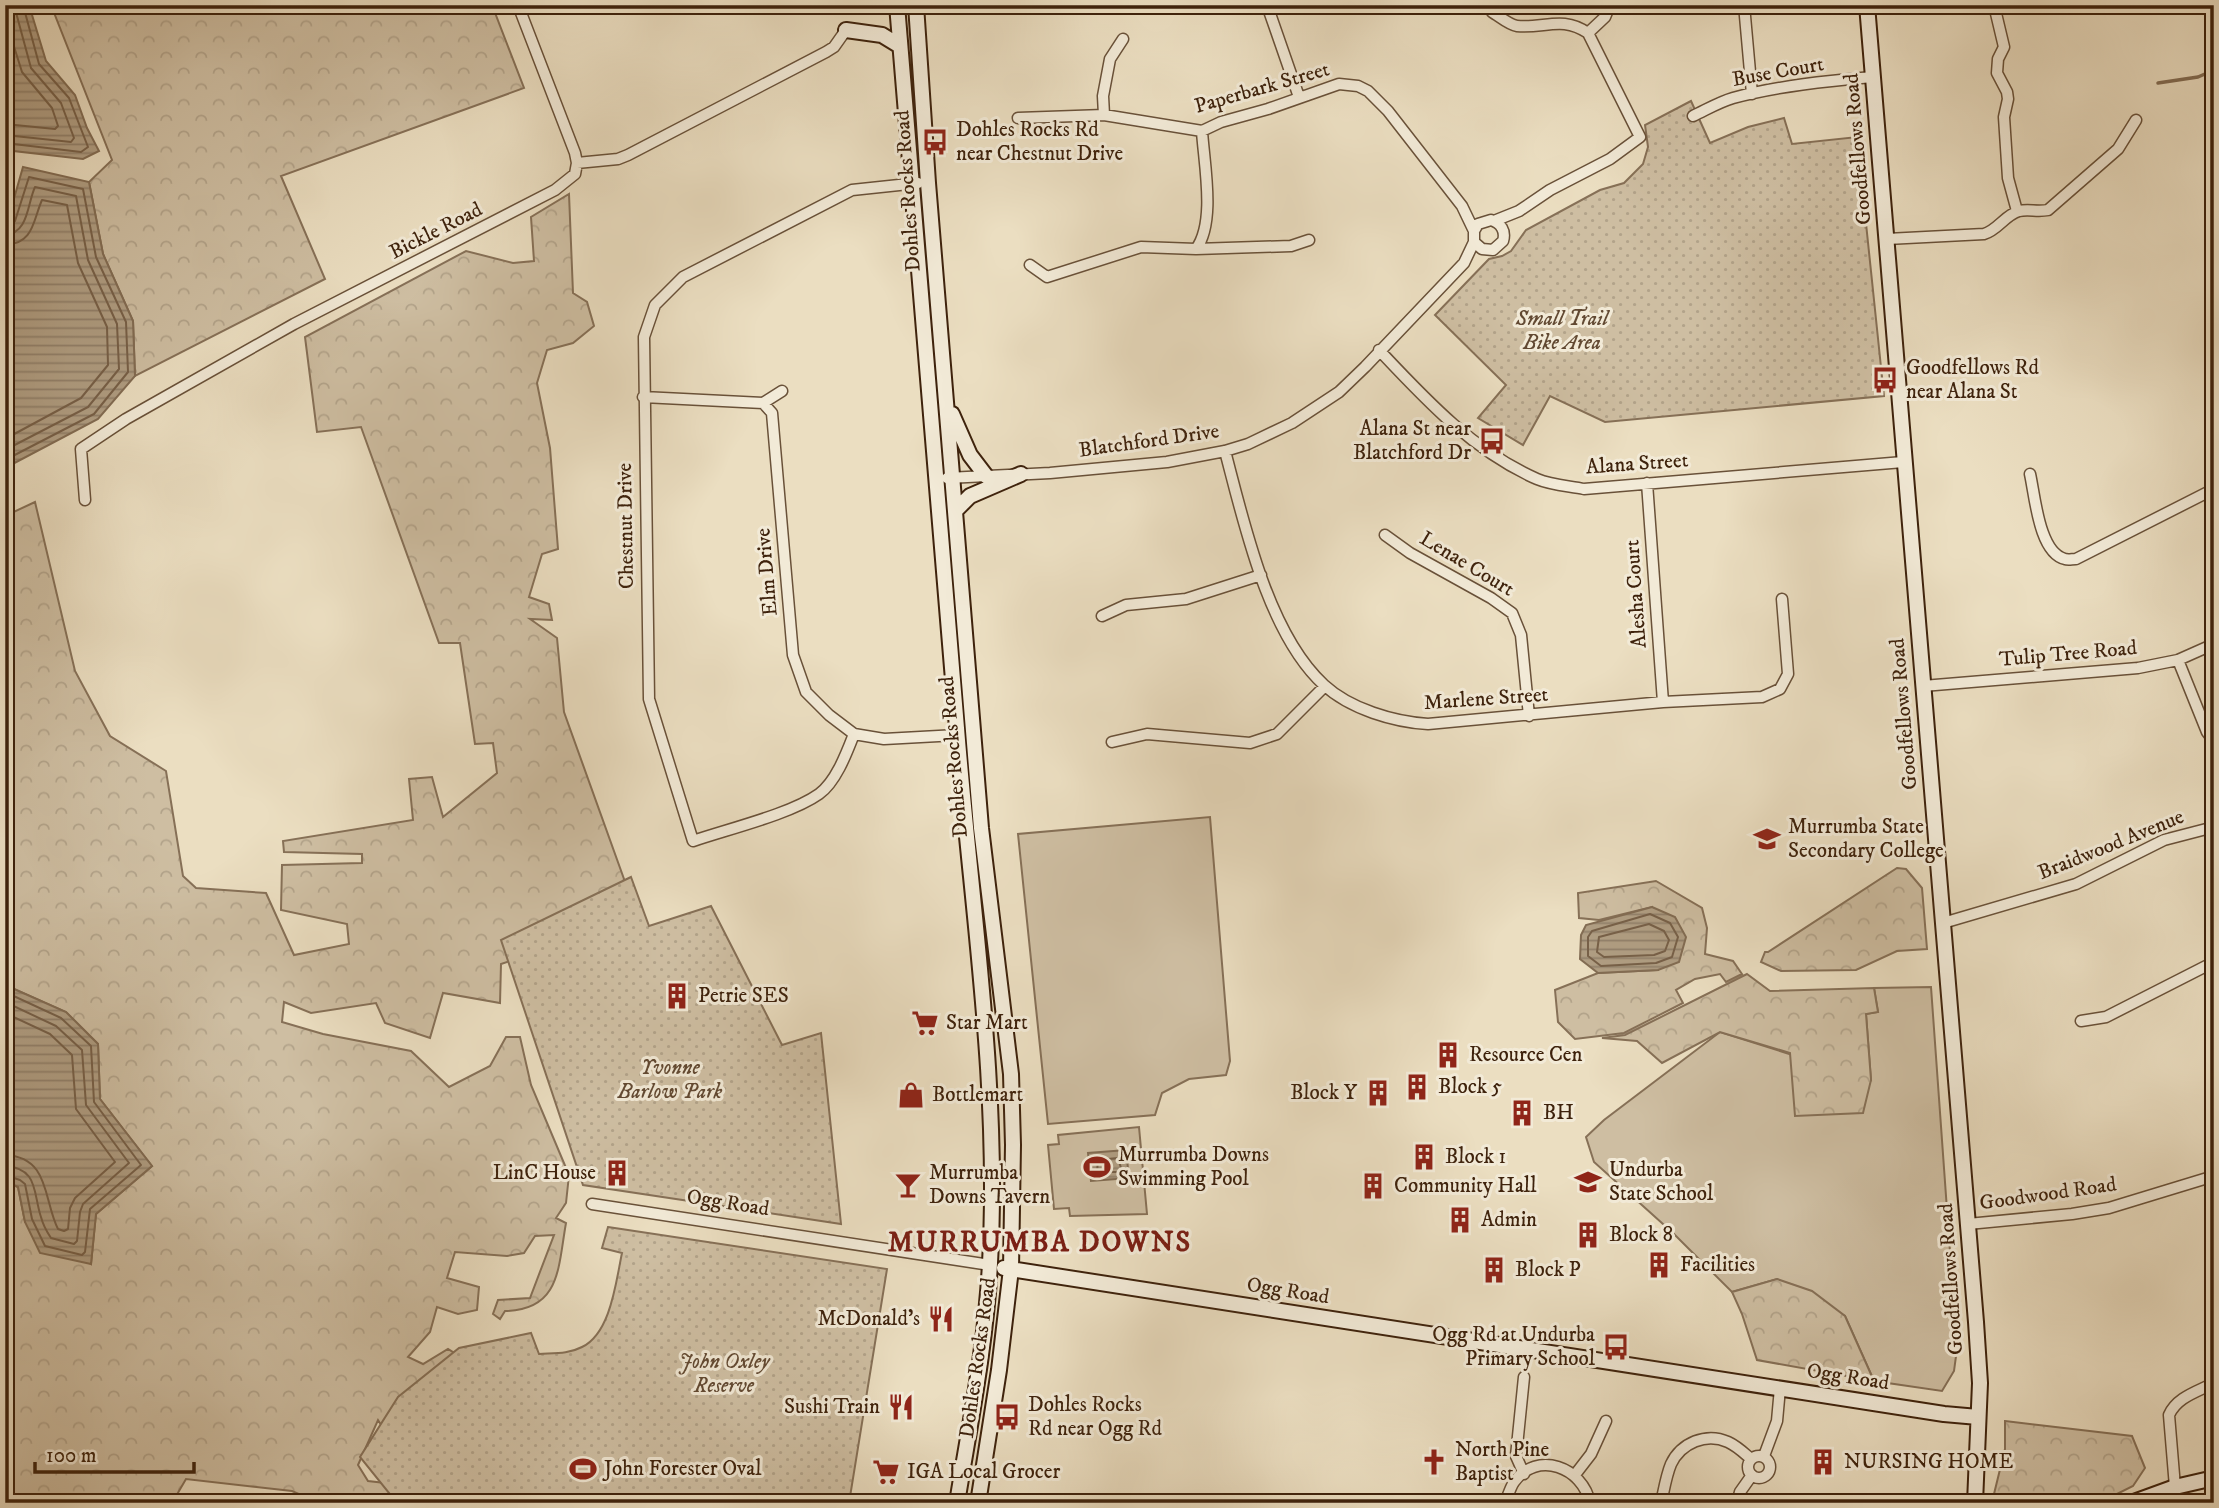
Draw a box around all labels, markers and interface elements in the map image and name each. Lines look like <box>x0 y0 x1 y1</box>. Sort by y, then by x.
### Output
street label: Buse Court <box>1730 51 1826 93</box>
street label: Paperbark Street <box>1192 56 1333 120</box>
street label: Goodfellows Road <box>1838 72 1878 226</box>
street label: Dohles Rocks Road <box>889 109 927 273</box>
place label: Dohles Rocks Rd near Chestnut Drive <box>956 117 1123 167</box>
bus stop icon: Dohles Rocks Rd near Chestnut Drive <box>920 127 950 157</box>
street label: Bickle Road <box>385 196 487 266</box>
park label: Small Trail Bike Area <box>1515 306 1611 356</box>
place label: Goodfellows Rd near Alana St <box>1906 355 2040 405</box>
bus stop icon: Goodfellows Rd near Alana St <box>1870 365 1900 395</box>
place label: Alana St near Blatchford Dr <box>1353 416 1471 466</box>
street label: Blatchford Drive <box>1077 418 1221 464</box>
bus stop icon: Alana St near Blatchford Dr <box>1477 426 1507 456</box>
street label: Alana Street <box>1585 447 1689 481</box>
street label: Chestnut Drive <box>612 462 640 589</box>
street label: Lenae Court <box>1415 526 1519 603</box>
street label: Elm Drive <box>750 527 784 617</box>
street label: Alesha Court <box>1619 539 1653 649</box>
street label: Tulip Tree Road <box>1998 635 2138 673</box>
street label: Goodfellows Road <box>1884 637 1924 791</box>
street label: Dohles Rocks Road <box>934 675 974 839</box>
street label: Marlene Street <box>1423 682 1549 716</box>
street label: Braidwood Avenue <box>2034 804 2188 886</box>
place label: Murrumba State Secondary College <box>1788 814 1944 864</box>
school or university icon: Murrumba State Secondary College <box>1752 824 1782 854</box>
building icon: Petrie SES <box>662 981 692 1011</box>
place label: Petrie SES <box>698 983 789 1009</box>
supermarket icon: Star Mart <box>910 1008 940 1038</box>
place label: Star Mart <box>946 1010 1028 1036</box>
building icon: Resource Cen <box>1433 1040 1463 1070</box>
place label: Resource Cen <box>1469 1042 1583 1068</box>
park label: Yvonne Barlow Park <box>617 1055 723 1105</box>
building icon: Block 5 <box>1402 1072 1432 1102</box>
place label: Block 5 <box>1438 1074 1502 1100</box>
building icon: Block Y <box>1363 1078 1393 1108</box>
shop icon: Bottlemart <box>896 1080 926 1110</box>
place label: Block Y <box>1290 1080 1358 1106</box>
place label: Bottlemart <box>932 1082 1023 1108</box>
building icon: BH <box>1507 1098 1537 1128</box>
place label: BH <box>1543 1100 1574 1126</box>
place label: Murrumba Downs Swimming Pool <box>1118 1142 1269 1192</box>
building icon: Block 1 <box>1409 1142 1439 1172</box>
place label: Block 1 <box>1445 1144 1506 1170</box>
sports icon: Murrumba Downs Swimming Pool <box>1082 1152 1112 1182</box>
place label: Undurba State School <box>1609 1157 1714 1207</box>
building icon: LinC House <box>602 1158 632 1188</box>
place label: LinC House <box>493 1160 596 1186</box>
place label: Murrumba Downs Tavern <box>929 1160 1050 1210</box>
school or university icon: Undurba State School <box>1573 1167 1603 1197</box>
bar icon: Murrumba Downs Tavern <box>893 1170 923 1200</box>
building icon: Community Hall <box>1358 1171 1388 1201</box>
street label: Goodwood Road <box>1978 1171 2119 1216</box>
place label: Community Hall <box>1394 1173 1537 1199</box>
street label: Ogg Road <box>685 1184 772 1222</box>
street label: Goodfellows Road <box>1933 1202 1969 1356</box>
building icon: Admin <box>1445 1205 1475 1235</box>
place label: Admin <box>1481 1207 1537 1233</box>
building icon: Block 8 <box>1573 1220 1603 1250</box>
place label: Block 8 <box>1609 1222 1673 1248</box>
district label: MURRUMBA DOWNS <box>888 1225 1192 1260</box>
building icon: Facilities <box>1644 1250 1674 1280</box>
place label: Facilities <box>1680 1252 1755 1278</box>
building icon: Block P <box>1479 1255 1509 1285</box>
place label: Block P <box>1515 1257 1581 1283</box>
street label: Ogg Road <box>1245 1272 1332 1310</box>
street label: Dohles Rocks Road <box>954 1276 1002 1440</box>
restaurant icon: McDonald's <box>926 1304 956 1334</box>
place label: McDonald's <box>817 1306 920 1332</box>
place label: Ogg Rd at Undurba Primary School <box>1432 1322 1596 1372</box>
bus stop icon: Ogg Rd at Undurba Primary School <box>1601 1332 1631 1362</box>
park label: John Oxley Reserve <box>679 1349 771 1399</box>
street label: Ogg Road <box>1805 1358 1892 1396</box>
restaurant icon: Sushi Train <box>886 1392 916 1422</box>
place label: Dohles Rocks Rd near Ogg Rd <box>1028 1392 1163 1442</box>
place label: Sushi Train <box>784 1394 880 1420</box>
bus stop icon: Dohles Rocks Rd near Ogg Rd <box>992 1402 1022 1432</box>
scale bar <box>35 1431 194 1475</box>
place label: North Pine Baptist <box>1455 1437 1550 1487</box>
text: 100 m <box>46 1443 97 1469</box>
church icon: North Pine Baptist <box>1419 1447 1449 1477</box>
building icon: NURSING HOME <box>1808 1447 1838 1477</box>
place label: NURSING HOME <box>1844 1449 2014 1475</box>
sports icon: John Forester Oval <box>568 1454 598 1484</box>
place label: John Forester Oval <box>602 1456 762 1482</box>
supermarket icon: IGA Local Grocer <box>871 1457 901 1487</box>
place label: IGA Local Grocer <box>907 1459 1061 1485</box>

